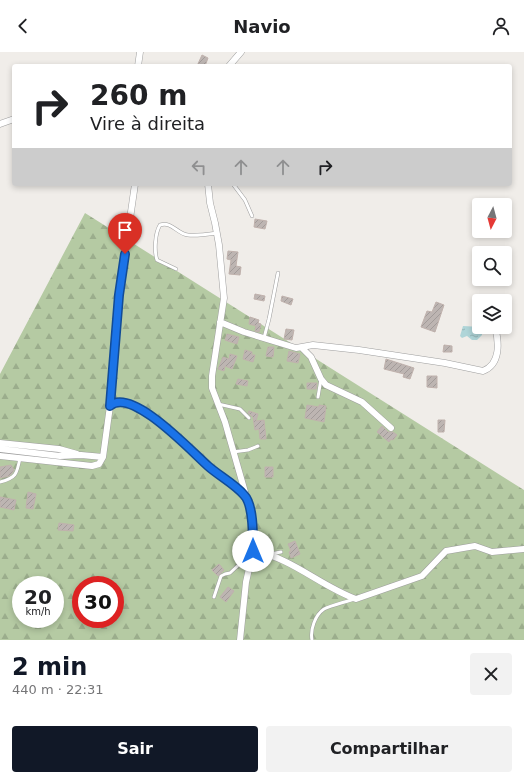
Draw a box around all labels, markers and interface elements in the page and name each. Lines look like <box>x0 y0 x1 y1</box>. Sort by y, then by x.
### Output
icon: back <box>12 15 34 37</box>
icon: person <box>490 15 512 37</box>
text: Navio <box>233 16 291 37</box>
text: 260 m <box>90 79 187 112</box>
icon: right <box>24 80 76 132</box>
text: Vire à direita <box>90 113 205 134</box>
icon: left <box>188 156 210 178</box>
icon: ahead <box>230 156 252 178</box>
icon: ahead <box>272 156 294 178</box>
icon: right <box>314 156 336 178</box>
north arrow <box>472 198 512 238</box>
map controls <box>472 198 512 334</box>
pin <box>108 213 142 254</box>
icon: arrive <box>114 219 136 241</box>
button: search <box>472 246 512 286</box>
button: layers <box>472 294 512 334</box>
position arrow <box>232 530 274 572</box>
speed limit sign: 30 <box>72 576 124 628</box>
text: 20 <box>24 585 52 609</box>
text: km/h <box>25 606 51 617</box>
text: 2 min <box>12 653 87 681</box>
button: close <box>470 653 512 695</box>
text: 440 m · 22:31 <box>12 682 103 697</box>
button: Sair <box>12 726 258 772</box>
button: Compartilhar <box>266 726 512 772</box>

